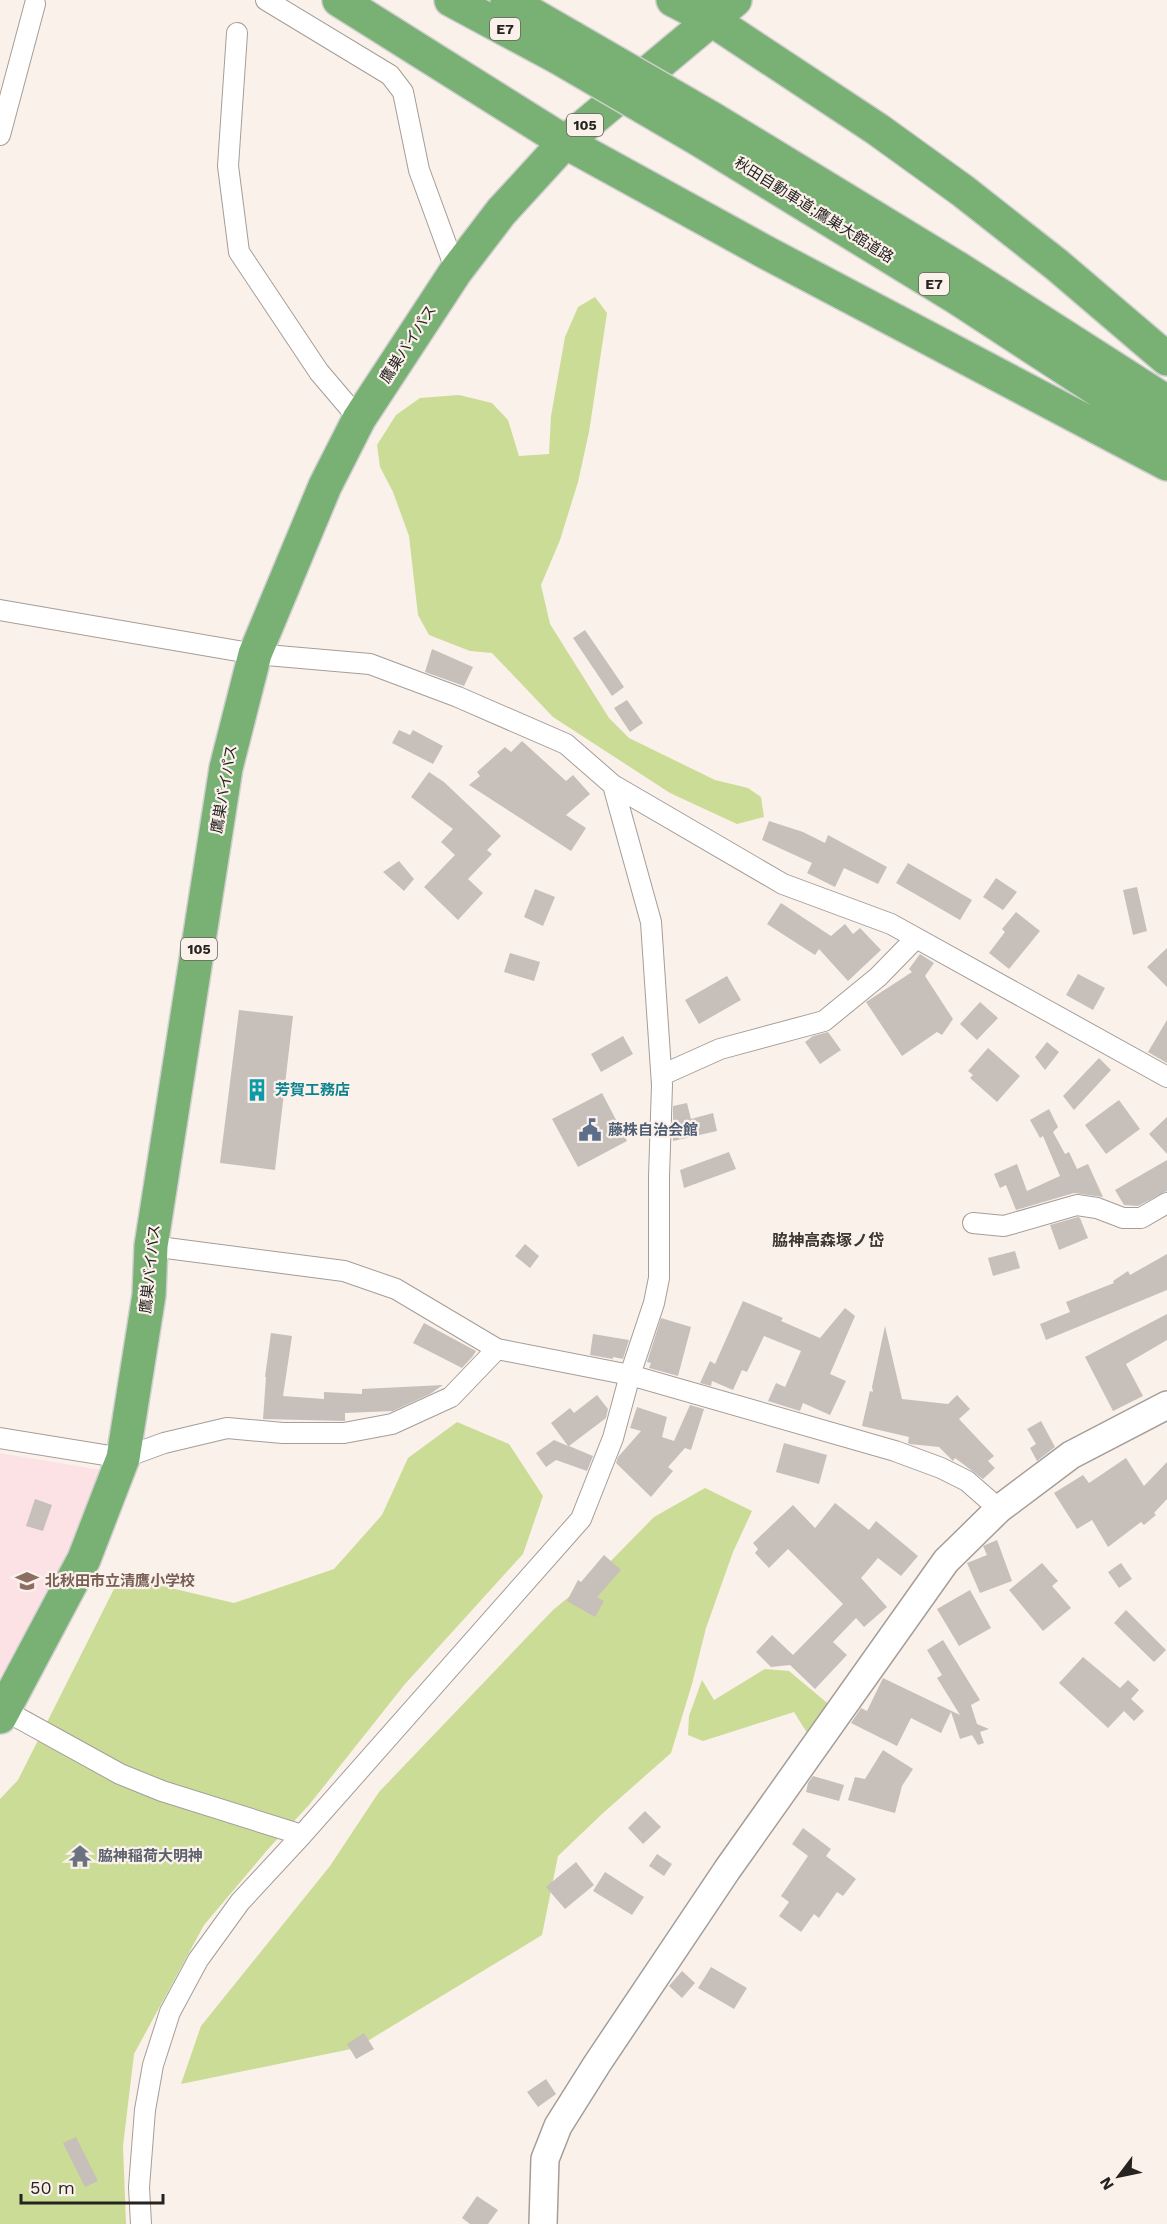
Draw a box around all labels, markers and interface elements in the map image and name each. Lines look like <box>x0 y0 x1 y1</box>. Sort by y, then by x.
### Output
road number: E7 <box>490 18 520 40</box>
road number: 105 <box>567 114 603 136</box>
street label: 秋田自動車道;鷹巣大館道路 <box>731 153 897 267</box>
road number: E7 <box>919 273 949 295</box>
street label: 鷹巣バイパス <box>376 301 440 387</box>
street label: 鷹巣バイパス <box>207 743 241 835</box>
road number: 105 <box>181 938 217 960</box>
building icon: 芳賀工務店 <box>244 1077 270 1103</box>
place label: 芳賀工務店 <box>275 1081 350 1099</box>
public building icon: 藤株自治会館 <box>577 1117 603 1143</box>
place label: 藤株自治会館 <box>608 1121 698 1139</box>
street label: 鷹巣バイパス <box>136 1223 164 1315</box>
district label: 脇神高森塚ノ岱 <box>772 1231 884 1250</box>
school or university icon: 北秋田市立清鷹小学校 <box>14 1568 40 1594</box>
place label: 北秋田市立清鷹小学校 <box>45 1572 195 1590</box>
temple icon: 脇神稲荷大明神 <box>67 1843 93 1869</box>
place label: 脇神稲荷大明神 <box>98 1847 203 1865</box>
north arrow <box>1089 2146 1149 2206</box>
scale bar <box>21 2167 164 2205</box>
text: N <box>1096 2174 1118 2194</box>
text: 50 m <box>30 2177 75 2198</box>

